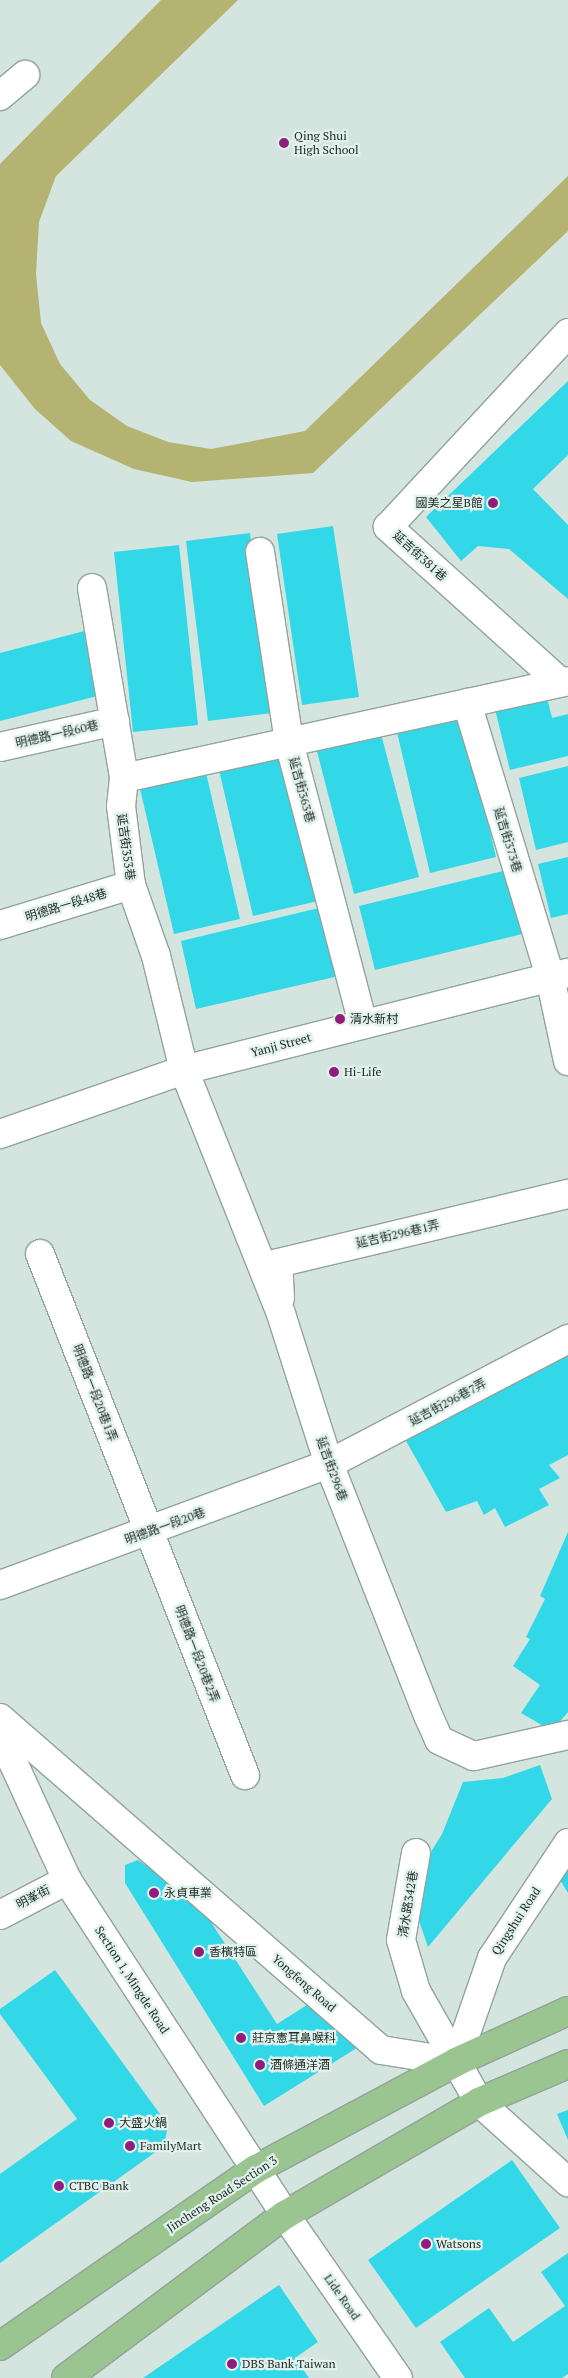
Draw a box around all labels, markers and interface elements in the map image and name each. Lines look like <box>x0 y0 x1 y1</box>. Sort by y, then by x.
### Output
place label: Qing Shui High School <box>294 129 359 157</box>
marker: Qing Shui High School <box>278 137 290 149</box>
place label: 國美之星B館 <box>416 496 483 510</box>
marker: 國美之星B館 <box>487 497 499 509</box>
street label: 延吉街381巷 <box>390 528 450 584</box>
street label: 明德路一段60巷 <box>14 717 100 751</box>
street label: 延吉街363巷 <box>286 756 318 824</box>
street label: 延吉街373巷 <box>491 806 525 874</box>
street label: 延吉街353巷 <box>114 813 138 881</box>
street label: 明德路一段48巷 <box>23 886 109 924</box>
place label: 清水新村 <box>350 1012 398 1026</box>
marker: 清水新村 <box>334 1013 346 1025</box>
street label: Yanji Street <box>249 1030 313 1060</box>
place label: Hi-Life <box>344 1065 382 1079</box>
marker: Hi-Life <box>328 1066 340 1078</box>
street label: 延吉街296巷1弄 <box>355 1217 441 1251</box>
street label: 明德路一段20巷1弄 <box>70 1342 120 1444</box>
street label: 延吉街296巷7弄 <box>407 1376 489 1428</box>
street label: 延吉街296巷 <box>314 1435 350 1503</box>
street label: 明德路一段20巷 <box>123 1505 207 1547</box>
street label: 明德路一段20巷2弄 <box>172 1603 222 1705</box>
street label: 清水路342巷 <box>396 1870 420 1938</box>
street label: 明峯街 <box>14 1882 52 1912</box>
street label: Qingshui Road <box>489 1884 543 1958</box>
place label: 永貞車業 <box>164 1886 212 1900</box>
marker: 永貞車業 <box>148 1887 160 1899</box>
street label: Section 1, Mingde Road <box>92 1924 172 2036</box>
place label: 香檳特區 <box>209 1945 257 1959</box>
marker: 香檳特區 <box>193 1946 205 1958</box>
street label: Yongfeng Road <box>269 1951 339 2015</box>
marker: 莊京憲耳鼻喉科 <box>234 2031 248 2045</box>
place label: 莊京憲耳鼻喉科 <box>252 2031 336 2045</box>
place label: 酒條通洋酒 <box>270 2058 330 2072</box>
marker: 酒條通洋酒 <box>254 2059 266 2071</box>
place label: 大盛火鍋 <box>119 2116 167 2130</box>
marker: 大盛火鍋 <box>103 2117 115 2129</box>
place label: FamilyMart <box>140 2139 202 2153</box>
marker: FamilyMart <box>124 2140 136 2152</box>
street label: Jincheng Road Section 3 <box>164 2153 280 2235</box>
place label: CTBC Bank <box>69 2179 129 2193</box>
marker: CTBC Bank <box>53 2180 65 2192</box>
place label: Watsons <box>436 2237 481 2251</box>
marker: Watsons <box>420 2238 432 2250</box>
street label: Lide Road <box>321 2271 363 2323</box>
place label: DBS Bank Taiwan <box>242 2357 336 2371</box>
marker: DBS Bank Taiwan <box>226 2358 238 2370</box>

